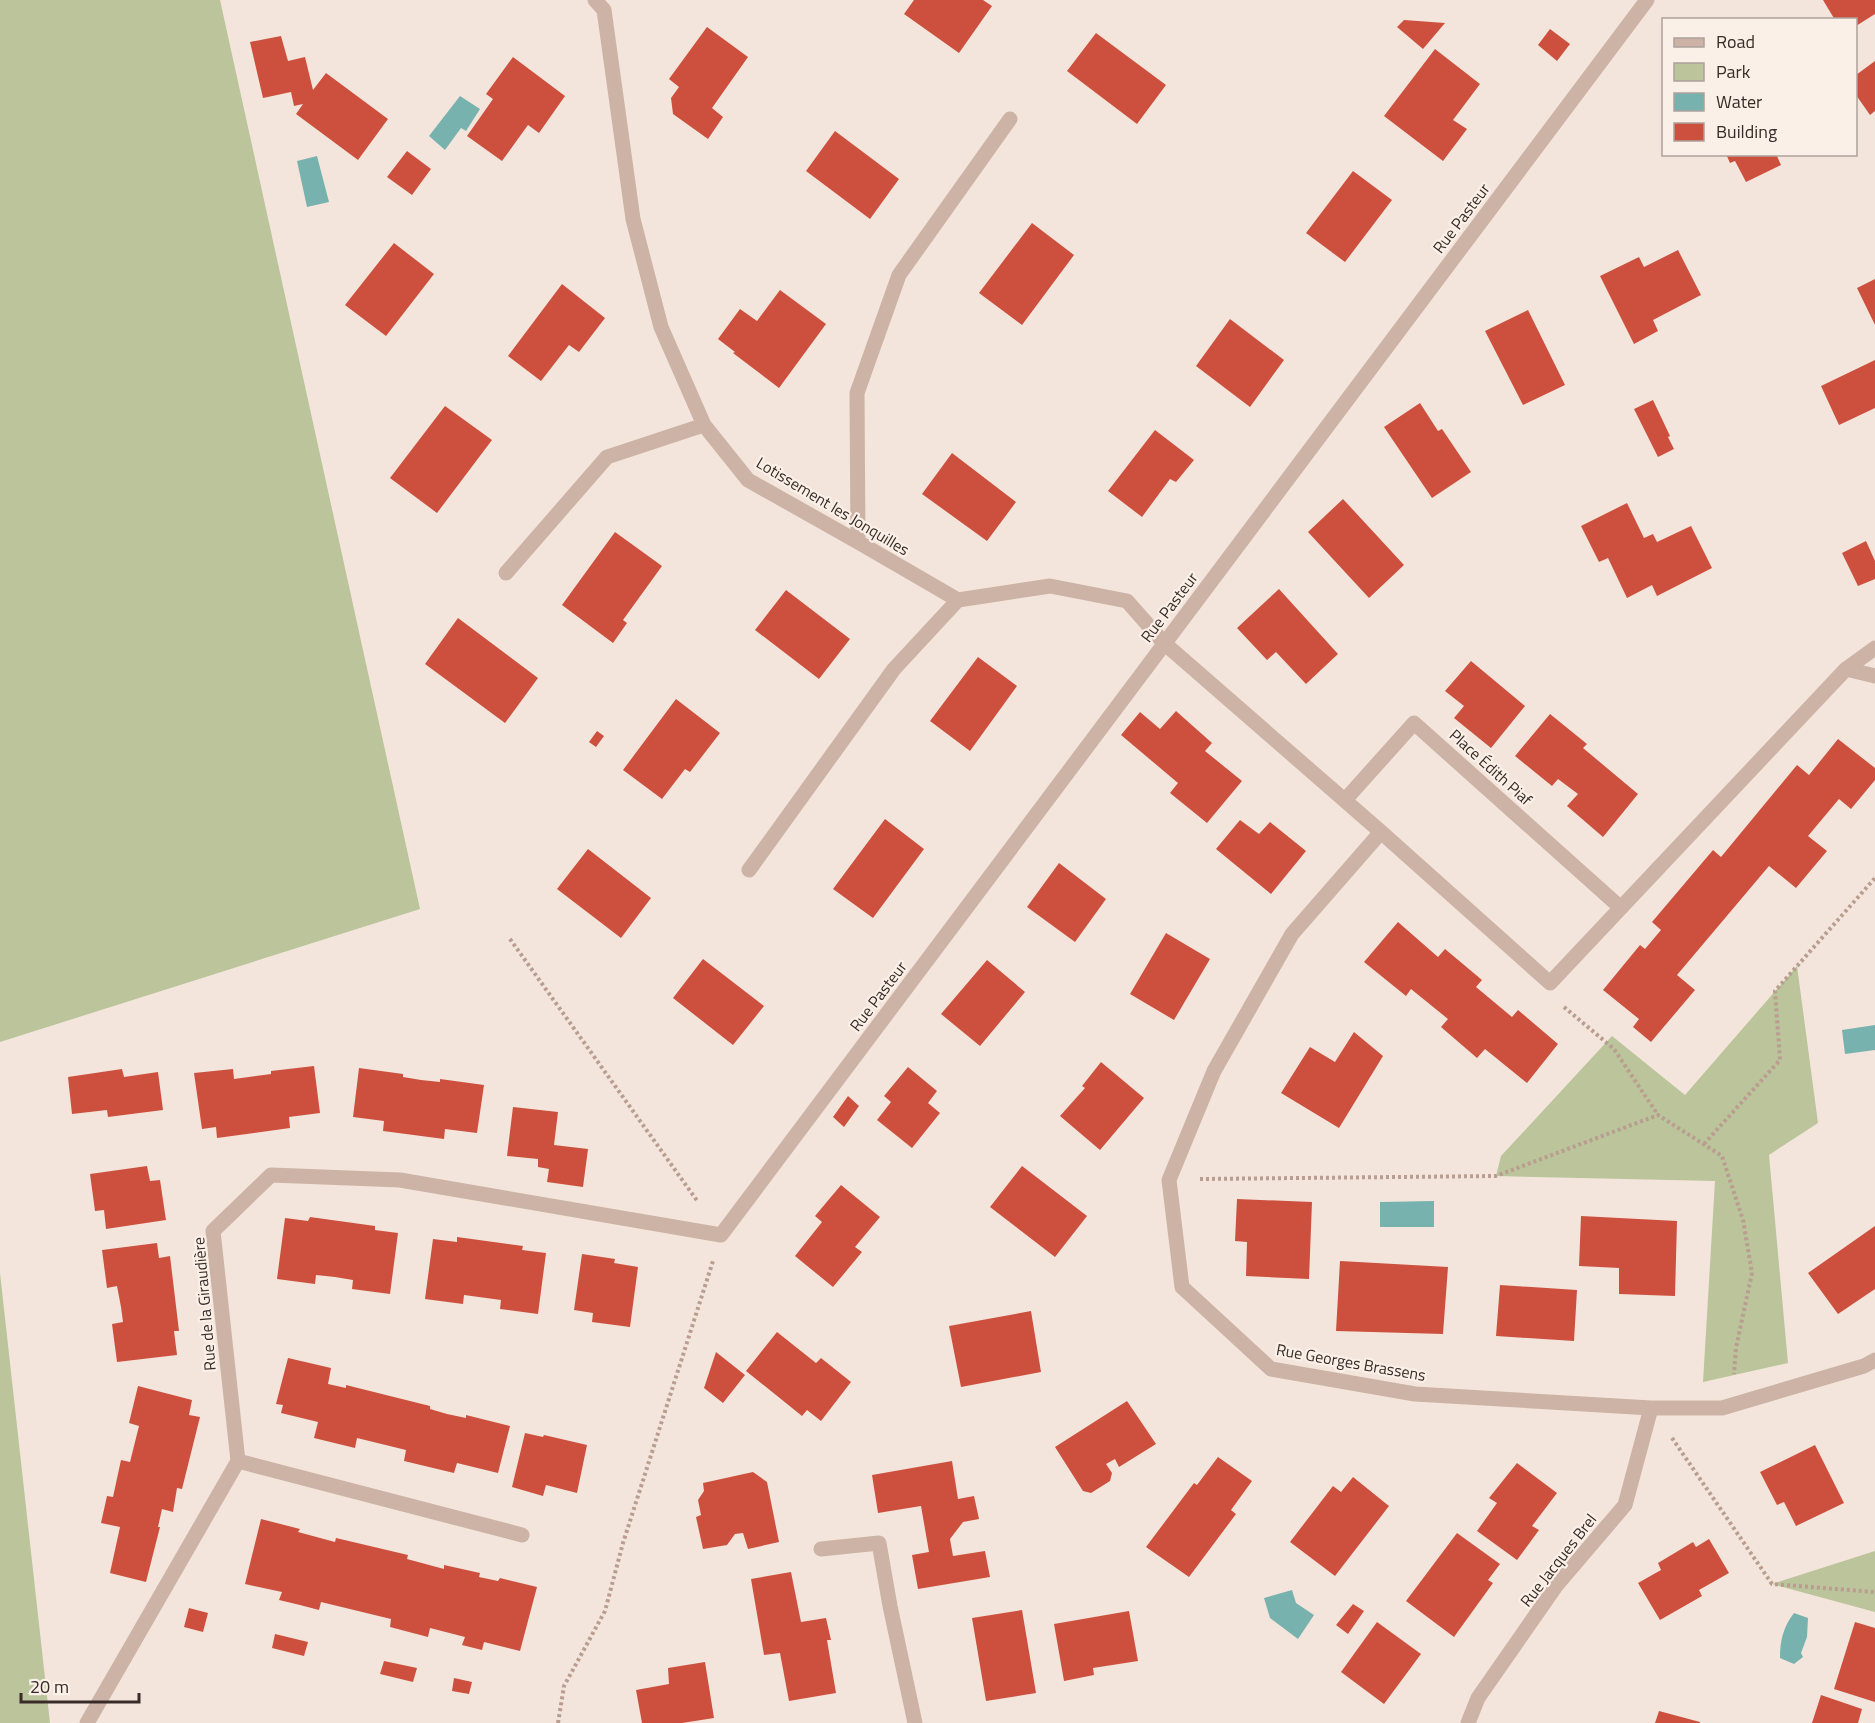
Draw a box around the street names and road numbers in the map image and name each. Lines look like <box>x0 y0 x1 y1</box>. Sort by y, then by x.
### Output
street label: Rue Pasteur <box>1427 177 1496 258</box>
street label: Lotissement les Jonquilles <box>752 451 914 561</box>
street label: Rue Pasteur <box>1135 566 1204 647</box>
street label: Place Édith Piaf <box>1444 723 1538 811</box>
street label: Rue Pasteur <box>844 955 913 1036</box>
street label: Rue de la Giraudière <box>186 1236 222 1372</box>
street label: Rue Georges Brassens <box>1274 1337 1428 1387</box>
street label: Rue Jacques Brel <box>1514 1508 1602 1612</box>

